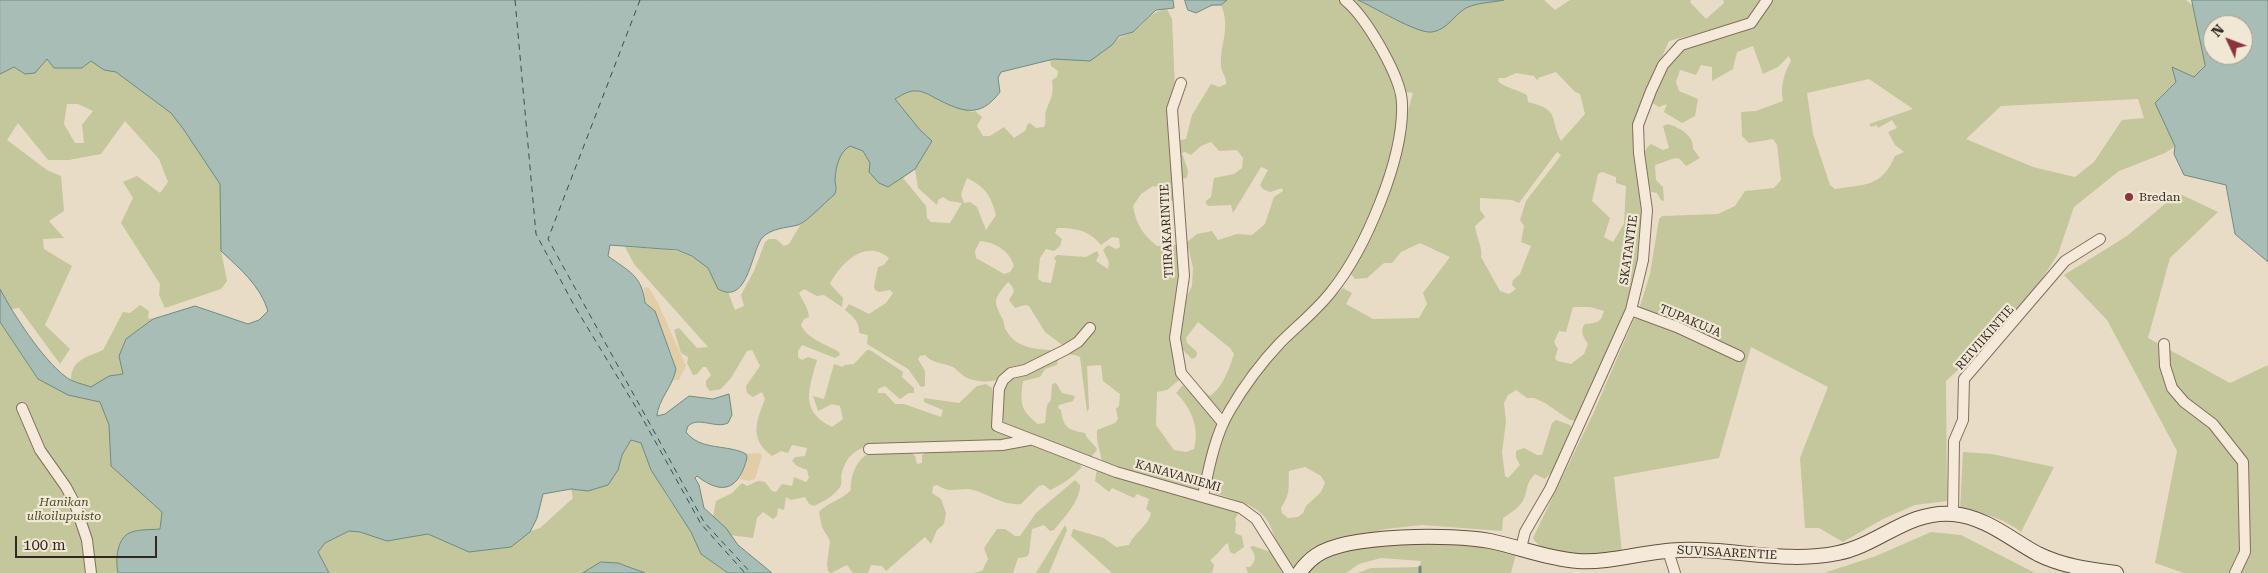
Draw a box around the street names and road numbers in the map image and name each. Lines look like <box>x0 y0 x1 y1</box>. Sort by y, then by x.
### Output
street label: TIIRAKARINTIE <box>1157 184 1177 278</box>
street label: SKATANTIE <box>1617 214 1641 286</box>
street label: TUPAKUJA <box>1657 302 1723 340</box>
street label: REIVIIKINTIE <box>1953 303 2017 373</box>
street label: KANAVANIEMI <box>1134 457 1222 495</box>
street label: SUVISAARENTIE <box>1677 543 1777 563</box>

